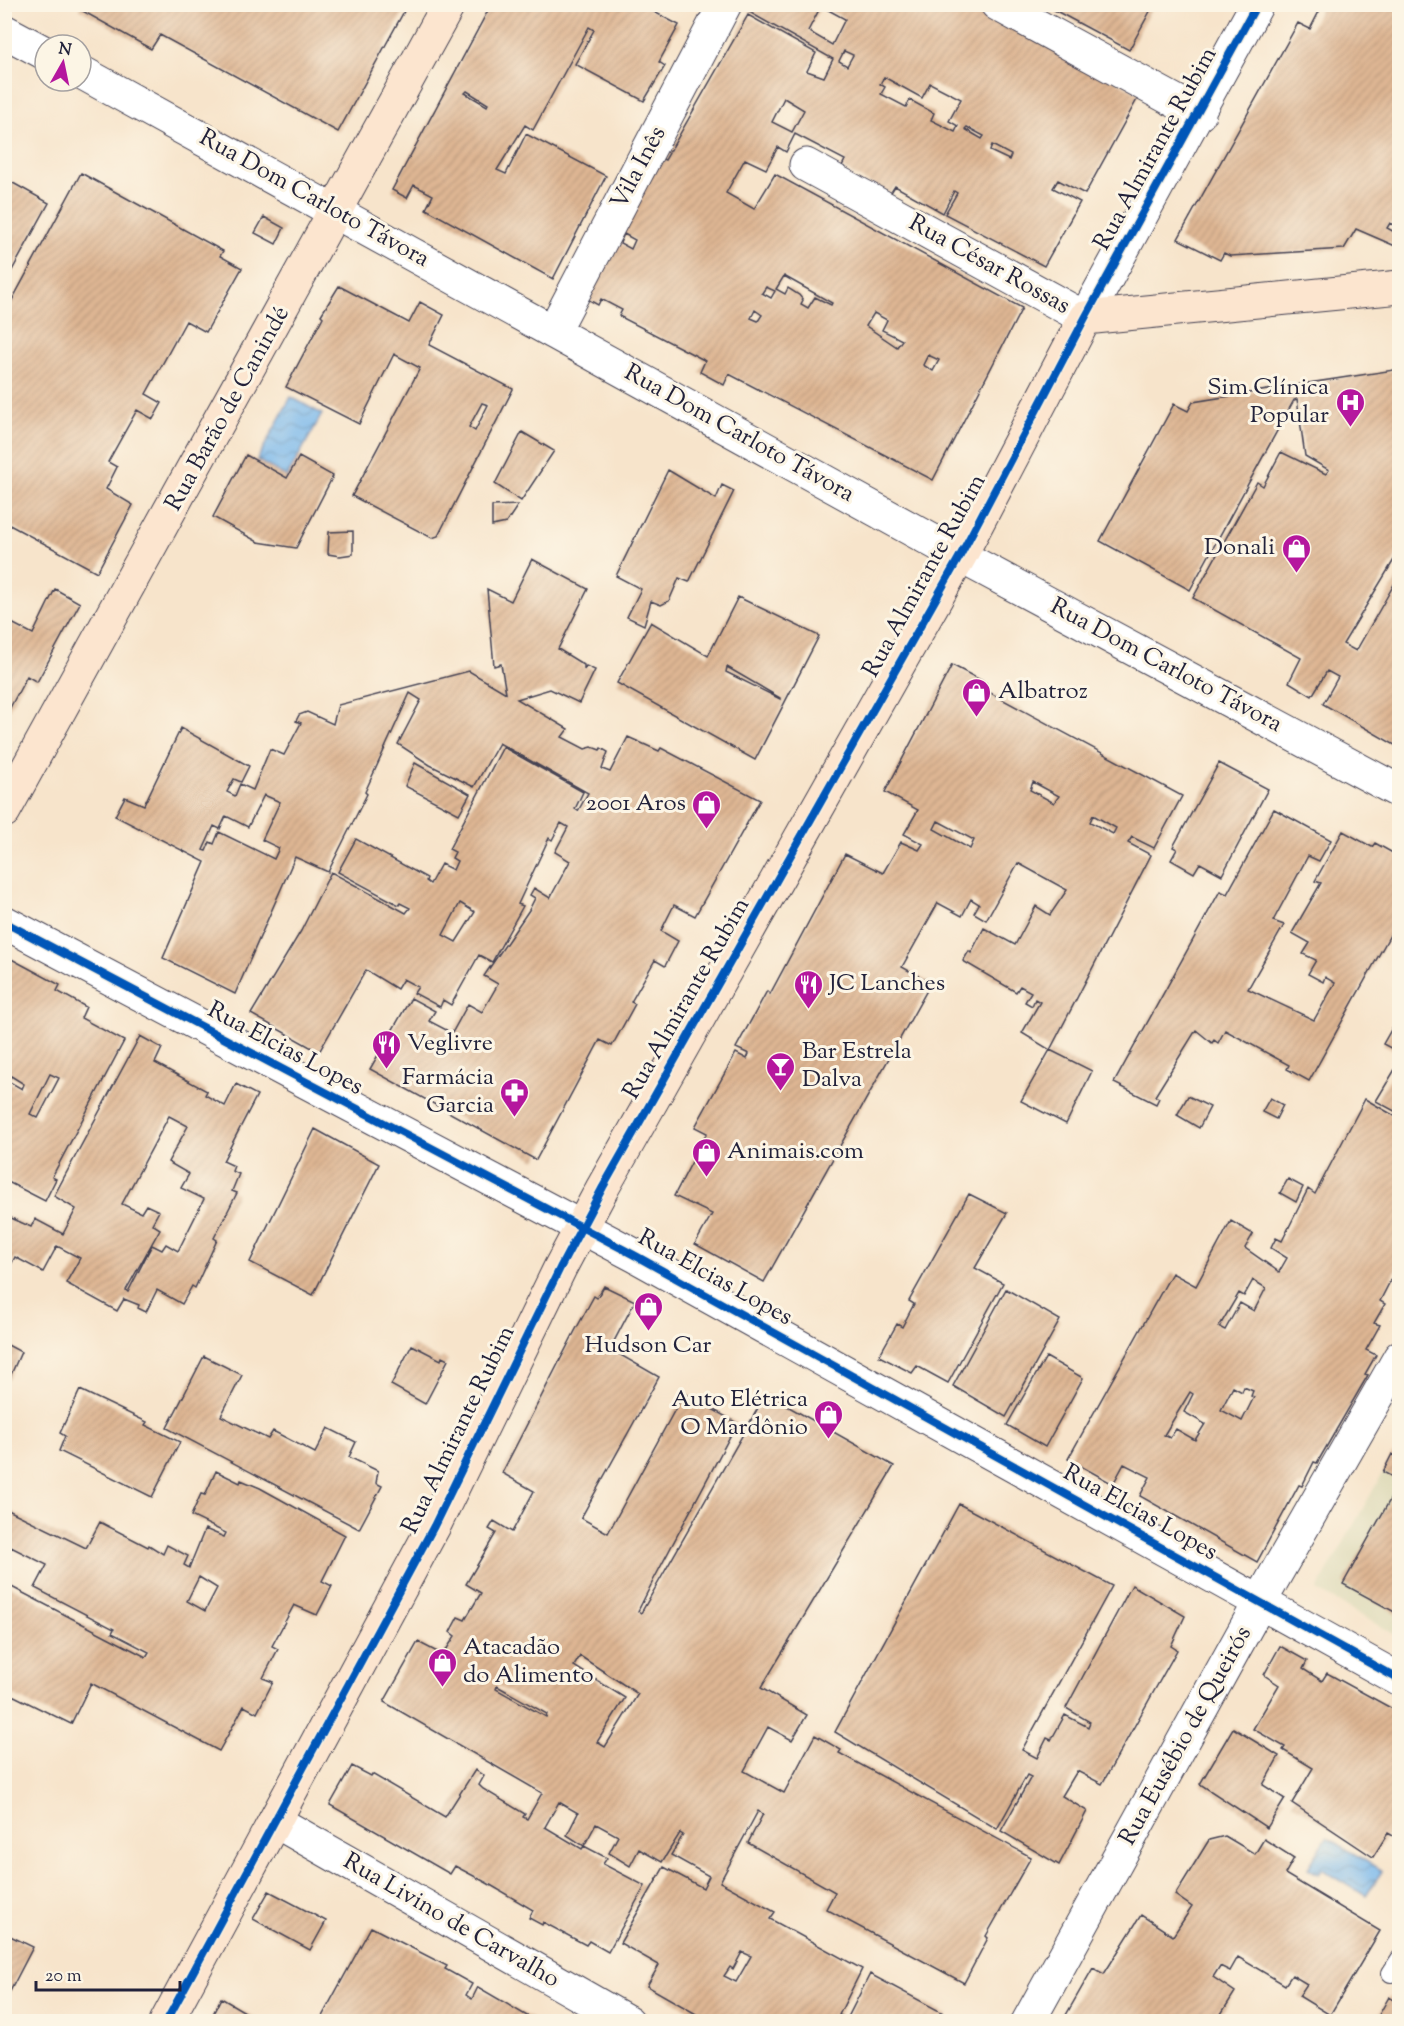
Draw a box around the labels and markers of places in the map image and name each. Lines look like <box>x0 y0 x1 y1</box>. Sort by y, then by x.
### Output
place label: Sim Clínica Popular <box>1207 371 1329 433</box>
hospital icon: Sim Clínica Popular <box>1334 386 1366 428</box>
place label: Donali <box>1204 531 1275 565</box>
shop icon: Donali <box>1280 532 1312 574</box>
place label: Albatroz <box>998 675 1088 709</box>
shop icon: Albatroz <box>961 676 993 718</box>
place label: 2001 Aros <box>586 787 686 821</box>
shop icon: 2001 Aros <box>691 788 723 830</box>
place label: JC Lanches <box>827 967 945 1001</box>
restaurant icon: JC Lanches <box>792 968 824 1010</box>
place label: Veglivre <box>407 1027 493 1061</box>
restaurant icon: Veglivre <box>370 1028 402 1070</box>
place label: Bar Estrela Dalva <box>802 1035 912 1097</box>
bar icon: Bar Estrela Dalva <box>765 1050 797 1092</box>
place label: Farmácia Garcia <box>402 1061 494 1123</box>
pharmacy icon: Farmácia Garcia <box>499 1076 531 1118</box>
place label: Animais.com <box>727 1135 864 1169</box>
shop icon: Animais.com <box>690 1136 722 1178</box>
shop icon: Hudson Car <box>632 1290 664 1332</box>
place label: Hudson Car <box>585 1329 711 1363</box>
place label: Auto Elétrica O Mardônio <box>671 1383 808 1445</box>
shop icon: Auto Elétrica O Mardônio <box>813 1398 845 1440</box>
place label: Atacadão do Alimento <box>463 1631 594 1693</box>
shop icon: Atacadão do Alimento <box>426 1646 458 1688</box>

